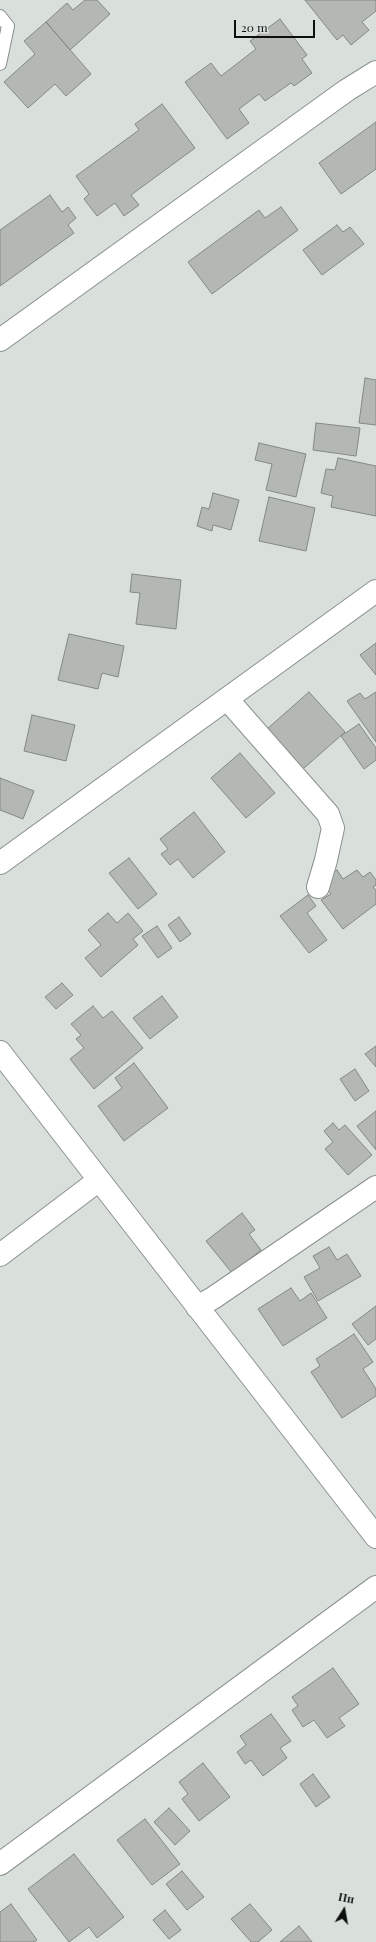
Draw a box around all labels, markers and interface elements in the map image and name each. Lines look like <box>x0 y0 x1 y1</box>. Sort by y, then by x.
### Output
scale bar <box>236 12 317 38</box>
text: 20 m <box>241 19 268 35</box>
text: Пн <box>337 1889 356 1907</box>
north arrow <box>324 1890 364 1930</box>

